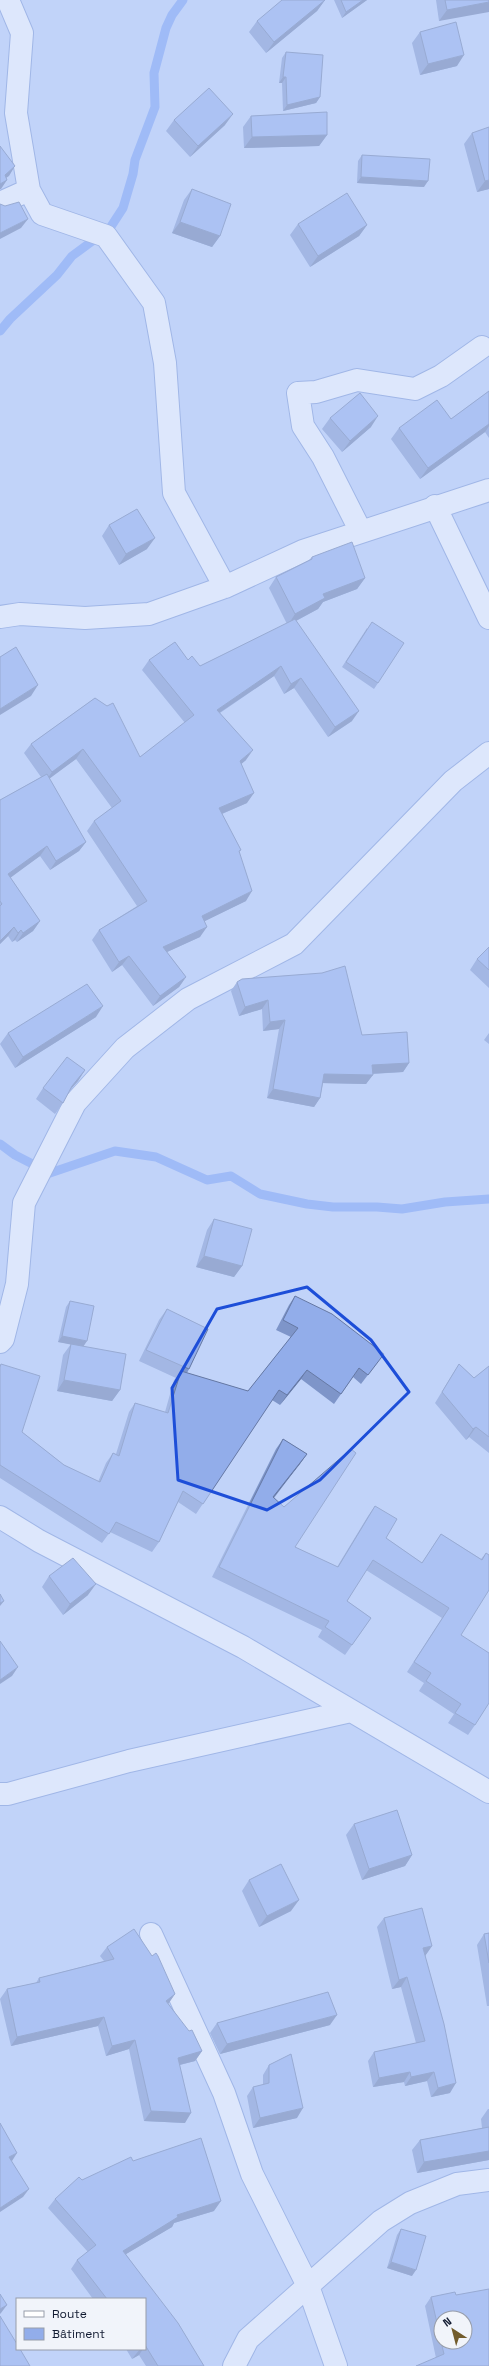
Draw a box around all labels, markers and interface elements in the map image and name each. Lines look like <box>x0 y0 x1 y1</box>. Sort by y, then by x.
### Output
legend <box>16 2298 146 2350</box>
text: Route <box>52 2306 87 2322</box>
north arrow <box>433 2310 473 2350</box>
text: N <box>440 2314 454 2330</box>
text: Bâtiment <box>52 2326 105 2342</box>

